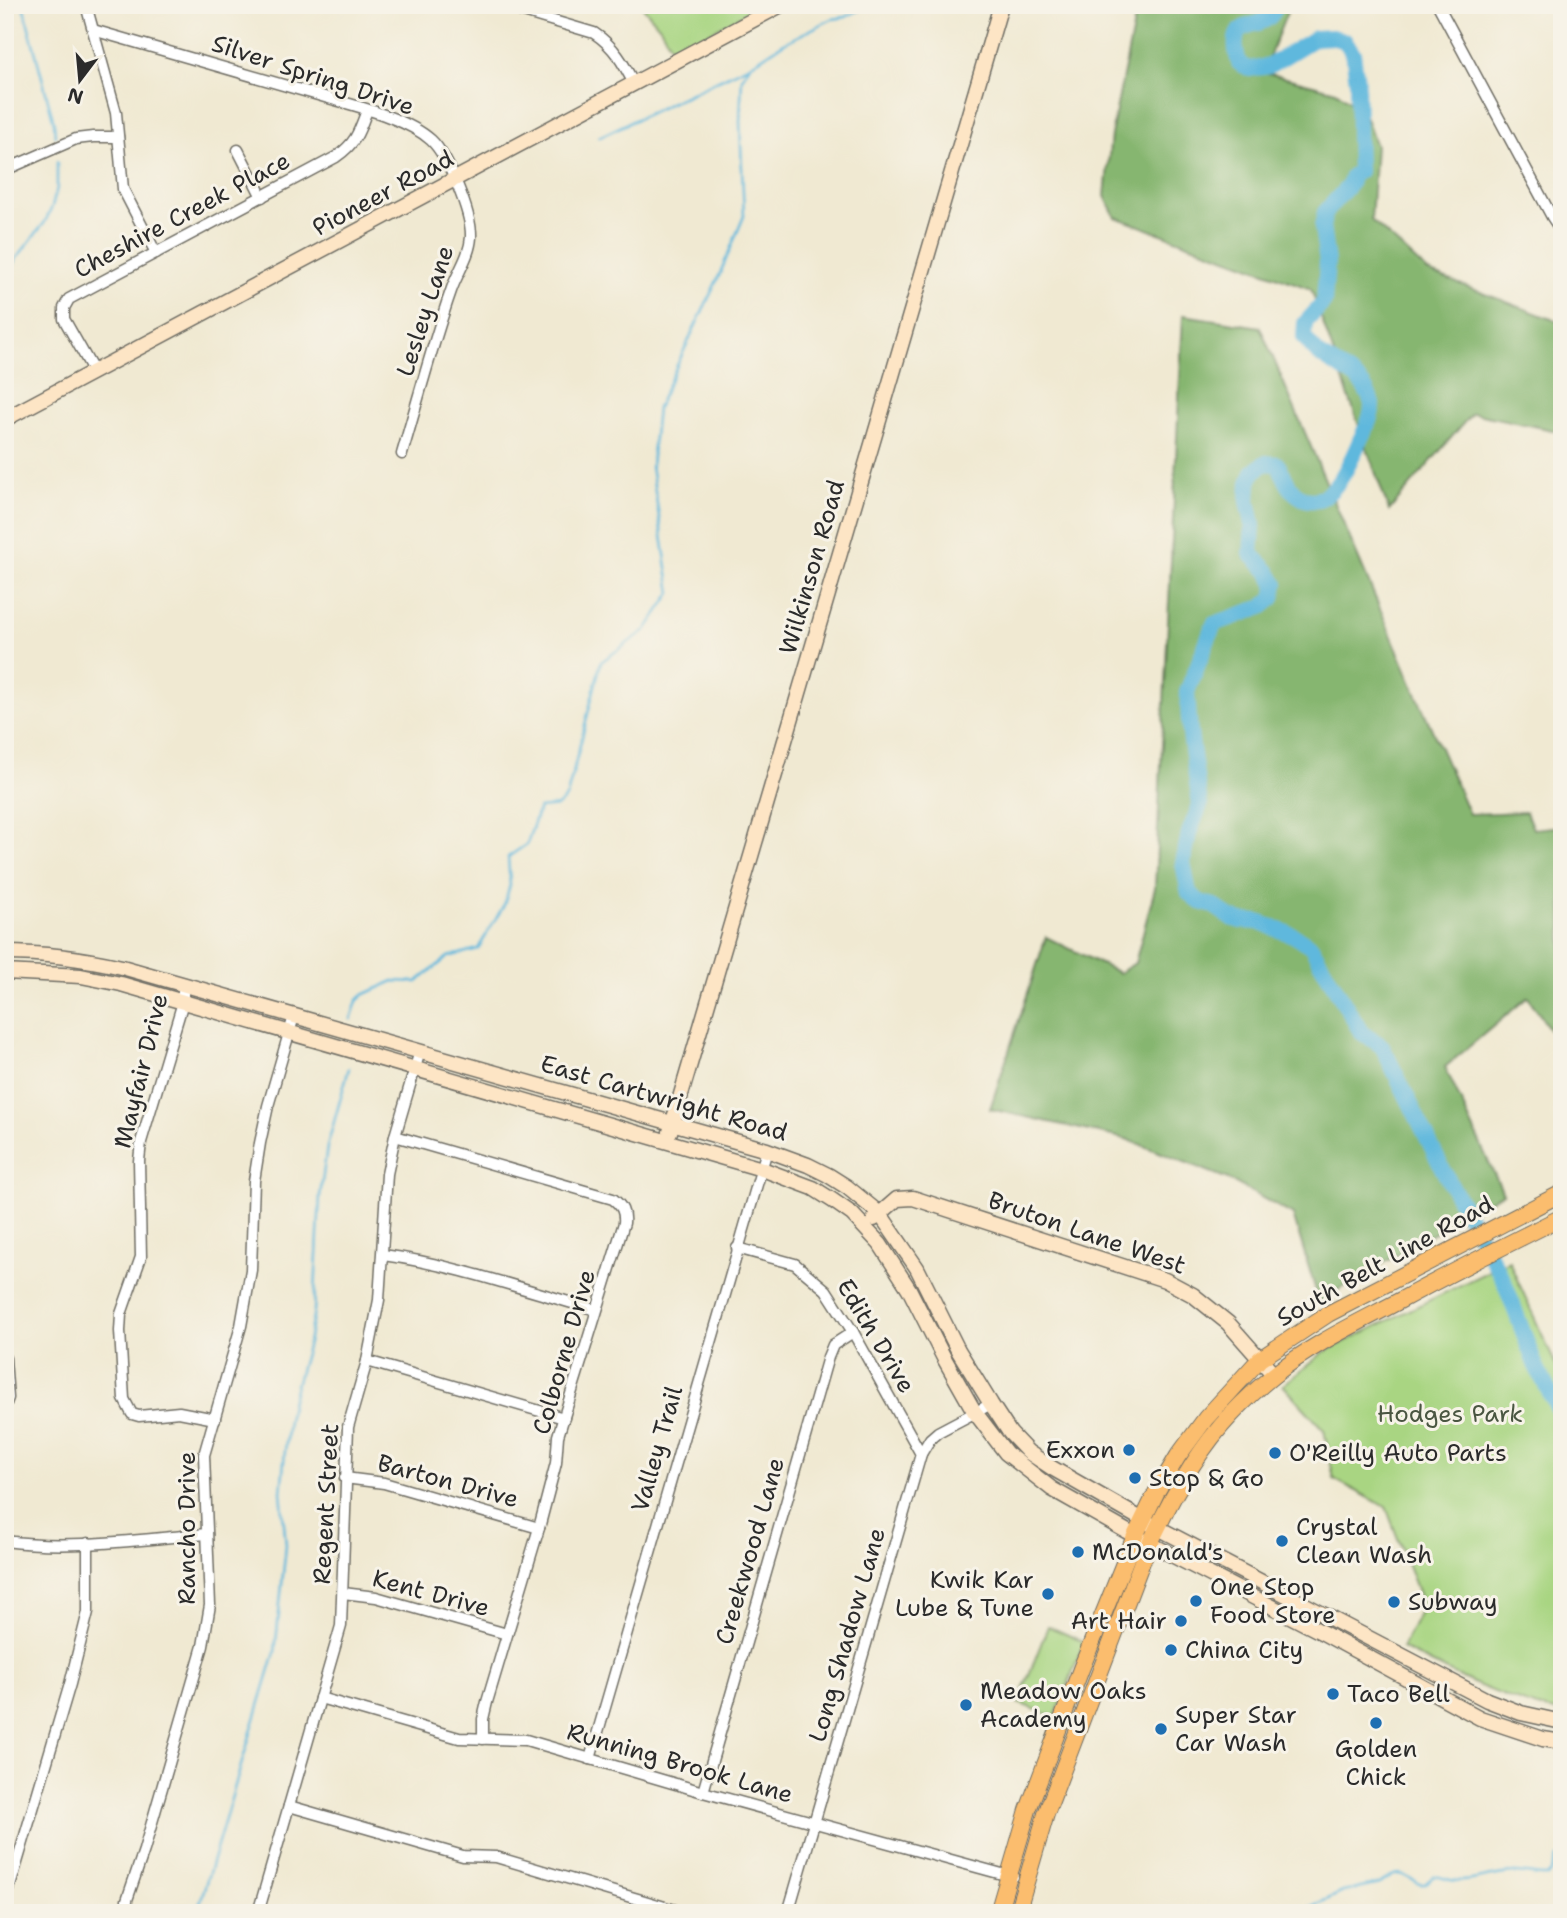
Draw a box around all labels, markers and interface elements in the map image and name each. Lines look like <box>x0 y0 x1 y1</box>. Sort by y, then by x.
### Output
street label: Silver Spring Drive <box>208 27 418 123</box>
north arrow <box>46 46 116 116</box>
text: N <box>65 82 86 110</box>
street label: Pioneer Road <box>307 142 459 244</box>
street label: Cheshire Creek Place <box>68 144 296 286</box>
street label: Lesley Lane <box>389 241 461 381</box>
street label: Wilkinson Road <box>772 476 852 658</box>
street label: Mayfair Drive <box>106 990 176 1152</box>
street label: East Cartwright Road <box>537 1047 791 1149</box>
street label: Bruton Lane West <box>984 1184 1190 1282</box>
street label: South Belt Line Road <box>1271 1188 1499 1334</box>
street label: Colborne Drive <box>525 1266 603 1438</box>
street label: Edith Drive <box>829 1273 923 1399</box>
street label: Valley Trail <box>624 1382 690 1516</box>
park label: Hodges Park <box>1377 1398 1523 1430</box>
street label: Regent Street <box>306 1423 346 1585</box>
place label: Exxon <box>1046 1434 1115 1466</box>
place label: O'Reilly Auto Parts <box>1289 1437 1507 1469</box>
marker: Exxon <box>1121 1442 1137 1458</box>
marker: O'Reilly Auto Parts <box>1267 1445 1283 1461</box>
street label: Barton Drive <box>374 1447 522 1515</box>
street label: Rancho Drive <box>171 1451 203 1605</box>
street label: Creekwood Lane <box>708 1454 792 1648</box>
place label: Stop & Go <box>1149 1462 1264 1494</box>
marker: Stop & Go <box>1127 1470 1143 1486</box>
place label: Crystal Clean Wash <box>1296 1511 1432 1571</box>
street label: Long Shadow Lane <box>801 1524 893 1746</box>
marker: Crystal Clean Wash <box>1274 1533 1290 1549</box>
place label: McDonald's <box>1092 1536 1224 1568</box>
marker: McDonald's <box>1070 1544 1086 1560</box>
street label: Kent Drive <box>369 1562 493 1624</box>
place label: Kwik Kar Lube & Tune <box>895 1564 1034 1624</box>
place label: One Stop Food Store <box>1210 1571 1336 1631</box>
marker: Kwik Kar Lube & Tune <box>1040 1586 1056 1602</box>
place label: Subway <box>1408 1586 1497 1618</box>
marker: One Stop Food Store <box>1188 1593 1204 1609</box>
marker: Subway <box>1386 1594 1402 1610</box>
place label: Art Hair <box>1071 1605 1167 1637</box>
marker: Art Hair <box>1173 1613 1189 1629</box>
place label: China City <box>1185 1634 1303 1666</box>
marker: China City <box>1163 1642 1179 1658</box>
place label: Meadow Oaks Academy <box>980 1675 1147 1735</box>
place label: Taco Bell <box>1347 1678 1450 1710</box>
marker: Taco Bell <box>1325 1686 1341 1702</box>
marker: Meadow Oaks Academy <box>958 1697 974 1713</box>
place label: Super Star Car Wash <box>1175 1699 1297 1759</box>
street label: Running Brook Lane <box>563 1715 797 1811</box>
marker: Golden Chick <box>1368 1715 1384 1731</box>
marker: Super Star Car Wash <box>1153 1721 1169 1737</box>
place label: Golden Chick <box>1335 1733 1417 1793</box>

